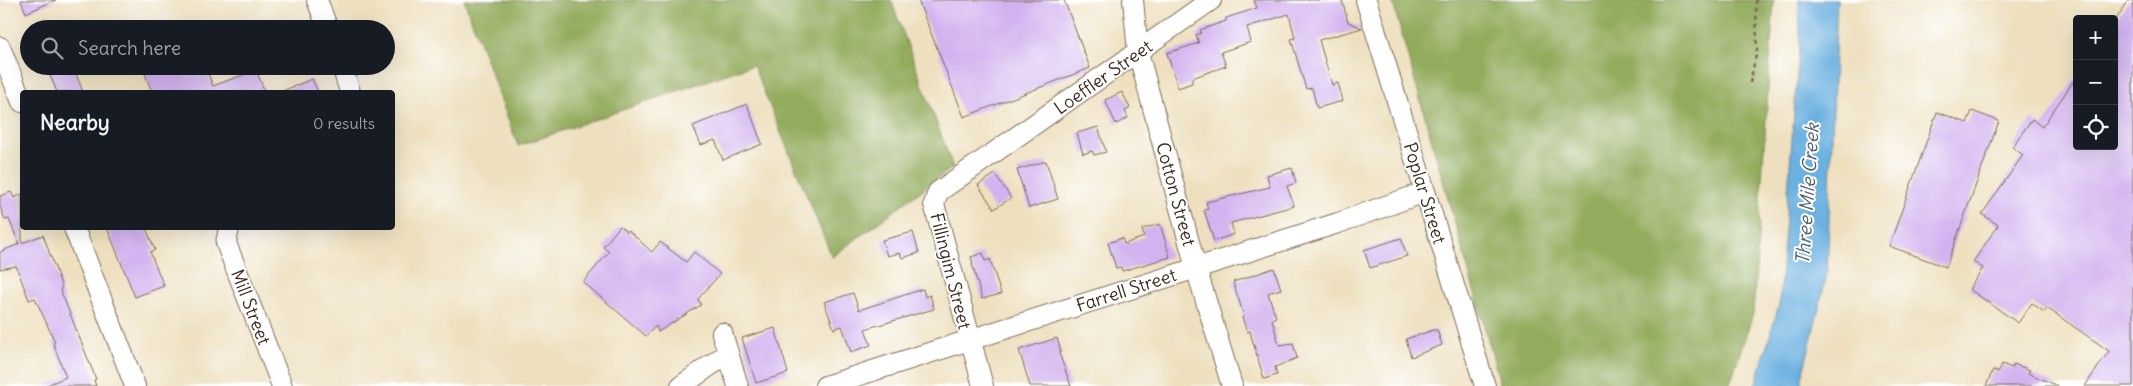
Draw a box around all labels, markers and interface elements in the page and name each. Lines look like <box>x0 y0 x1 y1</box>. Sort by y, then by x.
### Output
map controls <box>2073 15 2118 150</box>
button: + <box>2073 15 2118 60</box>
search box <box>20 20 395 75</box>
icon: search <box>38 34 66 62</box>
street label: Loeffler Street <box>1049 35 1157 119</box>
text: Search here <box>78 36 181 60</box>
button: − <box>2073 60 2118 105</box>
button: locate <box>2073 105 2118 150</box>
text: Nearby <box>40 109 110 136</box>
text: 0 results <box>313 113 375 133</box>
water label: Three Mile Creek <box>1790 121 1824 265</box>
street label: Cotton Street <box>1151 140 1201 248</box>
street label: Poplar Street <box>1399 140 1451 246</box>
street label: Fillingim Street <box>925 211 977 331</box>
street label: Farrell Street <box>1073 263 1179 317</box>
street label: Mill Street <box>226 266 276 348</box>

